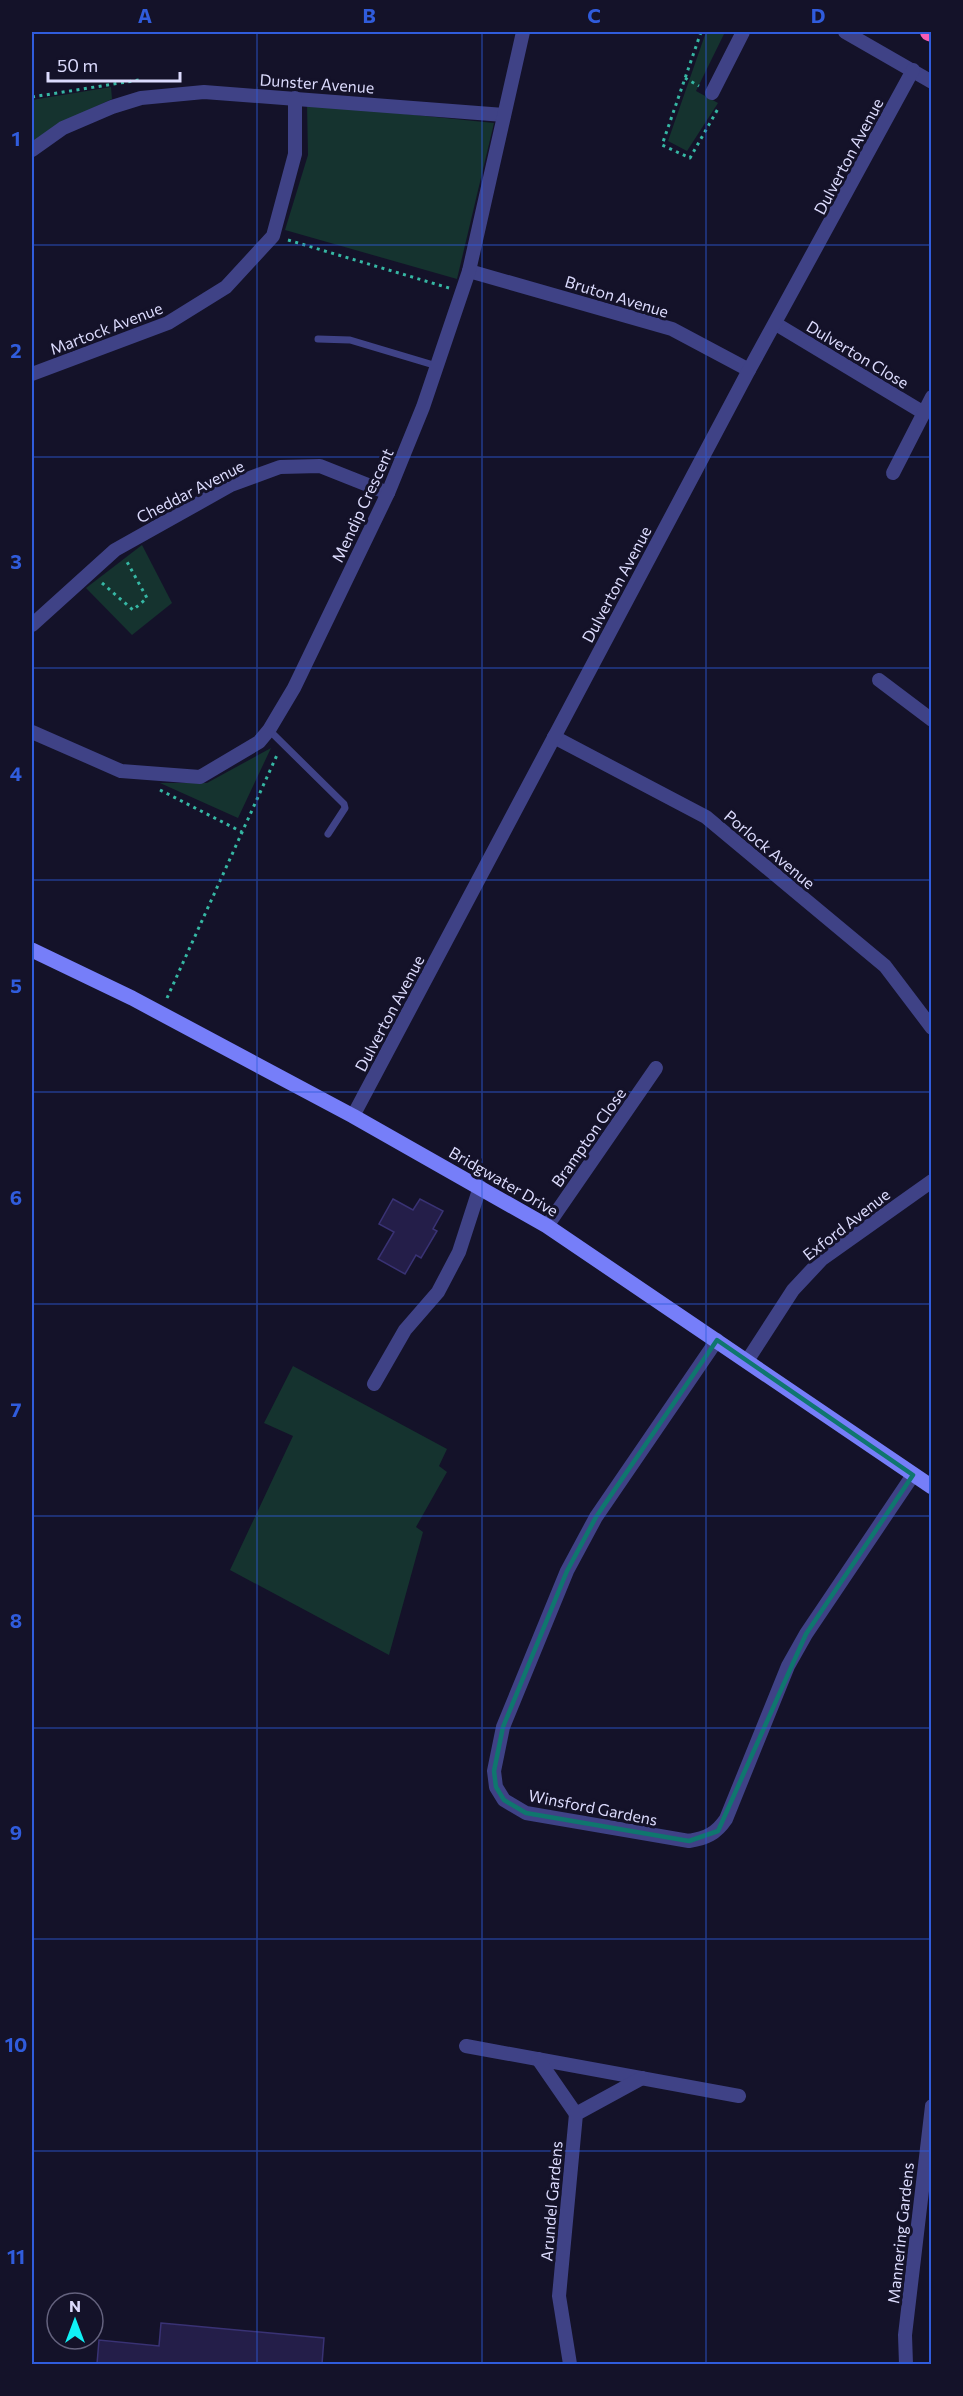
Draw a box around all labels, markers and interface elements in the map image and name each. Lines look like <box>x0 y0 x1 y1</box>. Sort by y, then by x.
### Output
text: A <box>138 3 152 27</box>
text: B <box>362 3 376 27</box>
text: C <box>587 3 601 27</box>
text: D <box>811 3 825 27</box>
scale bar <box>48 45 180 83</box>
text: 50 m <box>57 54 98 76</box>
street label: Dunster Avenue <box>259 70 375 96</box>
street label: Dulverton Avenue <box>809 95 887 217</box>
text: 1 <box>11 126 21 150</box>
street label: Bruton Avenue <box>563 271 671 321</box>
street label: Martock Avenue <box>47 298 165 358</box>
street label: Dulverton Close <box>803 316 913 392</box>
text: 2 <box>10 338 22 362</box>
street label: Mendip Crescent <box>327 445 397 565</box>
street label: Cheddar Avenue <box>133 456 247 526</box>
street label: Dulverton Avenue <box>577 523 655 645</box>
text: 3 <box>10 549 22 573</box>
text: 4 <box>10 761 22 785</box>
street label: Porlock Avenue <box>721 806 819 892</box>
street label: Dulverton Avenue <box>350 952 428 1074</box>
text: 5 <box>10 973 22 997</box>
street label: Brampton Close <box>547 1084 629 1190</box>
street label: Bridgwater Drive <box>446 1142 562 1220</box>
street label: Exford Avenue <box>799 1184 893 1264</box>
text: 6 <box>10 1185 22 1209</box>
text: 7 <box>11 1397 22 1421</box>
text: 8 <box>10 1608 22 1632</box>
street label: Winsford Gardens <box>527 1785 659 1829</box>
text: 9 <box>10 1820 22 1844</box>
text: 10 <box>5 2032 27 2056</box>
street label: Arundel Gardens <box>536 2140 566 2262</box>
street label: Mannering Gardens <box>883 2161 917 2305</box>
text: 11 <box>7 2244 25 2268</box>
north arrow <box>45 2291 105 2351</box>
text: N <box>69 2296 81 2315</box>

